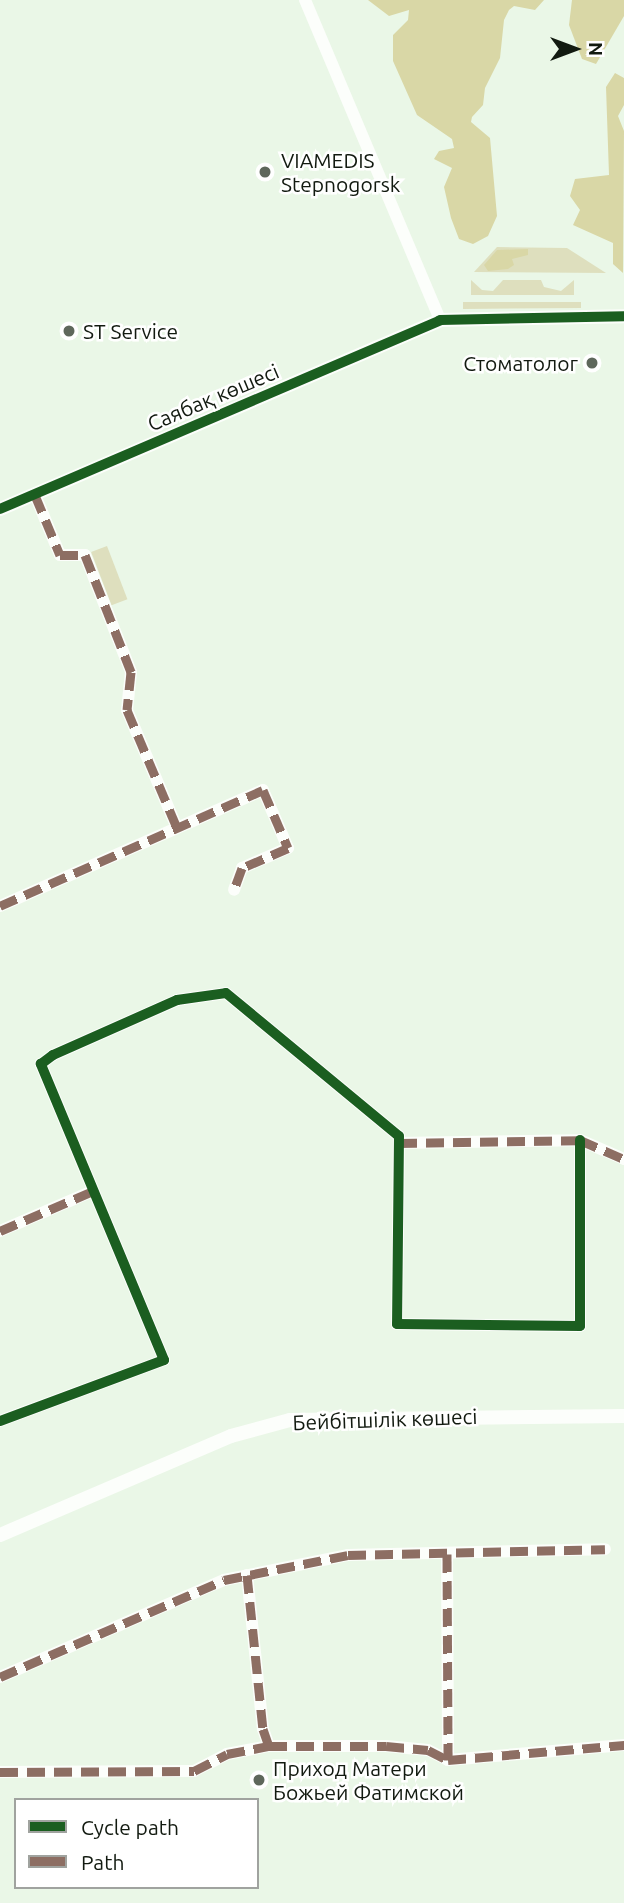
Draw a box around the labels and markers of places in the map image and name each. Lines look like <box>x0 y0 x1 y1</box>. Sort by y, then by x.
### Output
place label: VIAMEDIS Stepnogorsk <box>281 147 400 197</box>
marker: VIAMEDIS Stepnogorsk <box>255 162 275 182</box>
place label: ST Service <box>83 318 178 344</box>
marker: ST Service <box>61 323 77 339</box>
place label: Стоматолог <box>463 350 578 376</box>
marker: Стоматолог <box>584 355 600 371</box>
place label: Приход Матери Божьей Фатимской <box>273 1755 464 1805</box>
marker: Приход Матери Божьей Фатимской <box>251 1772 267 1788</box>

